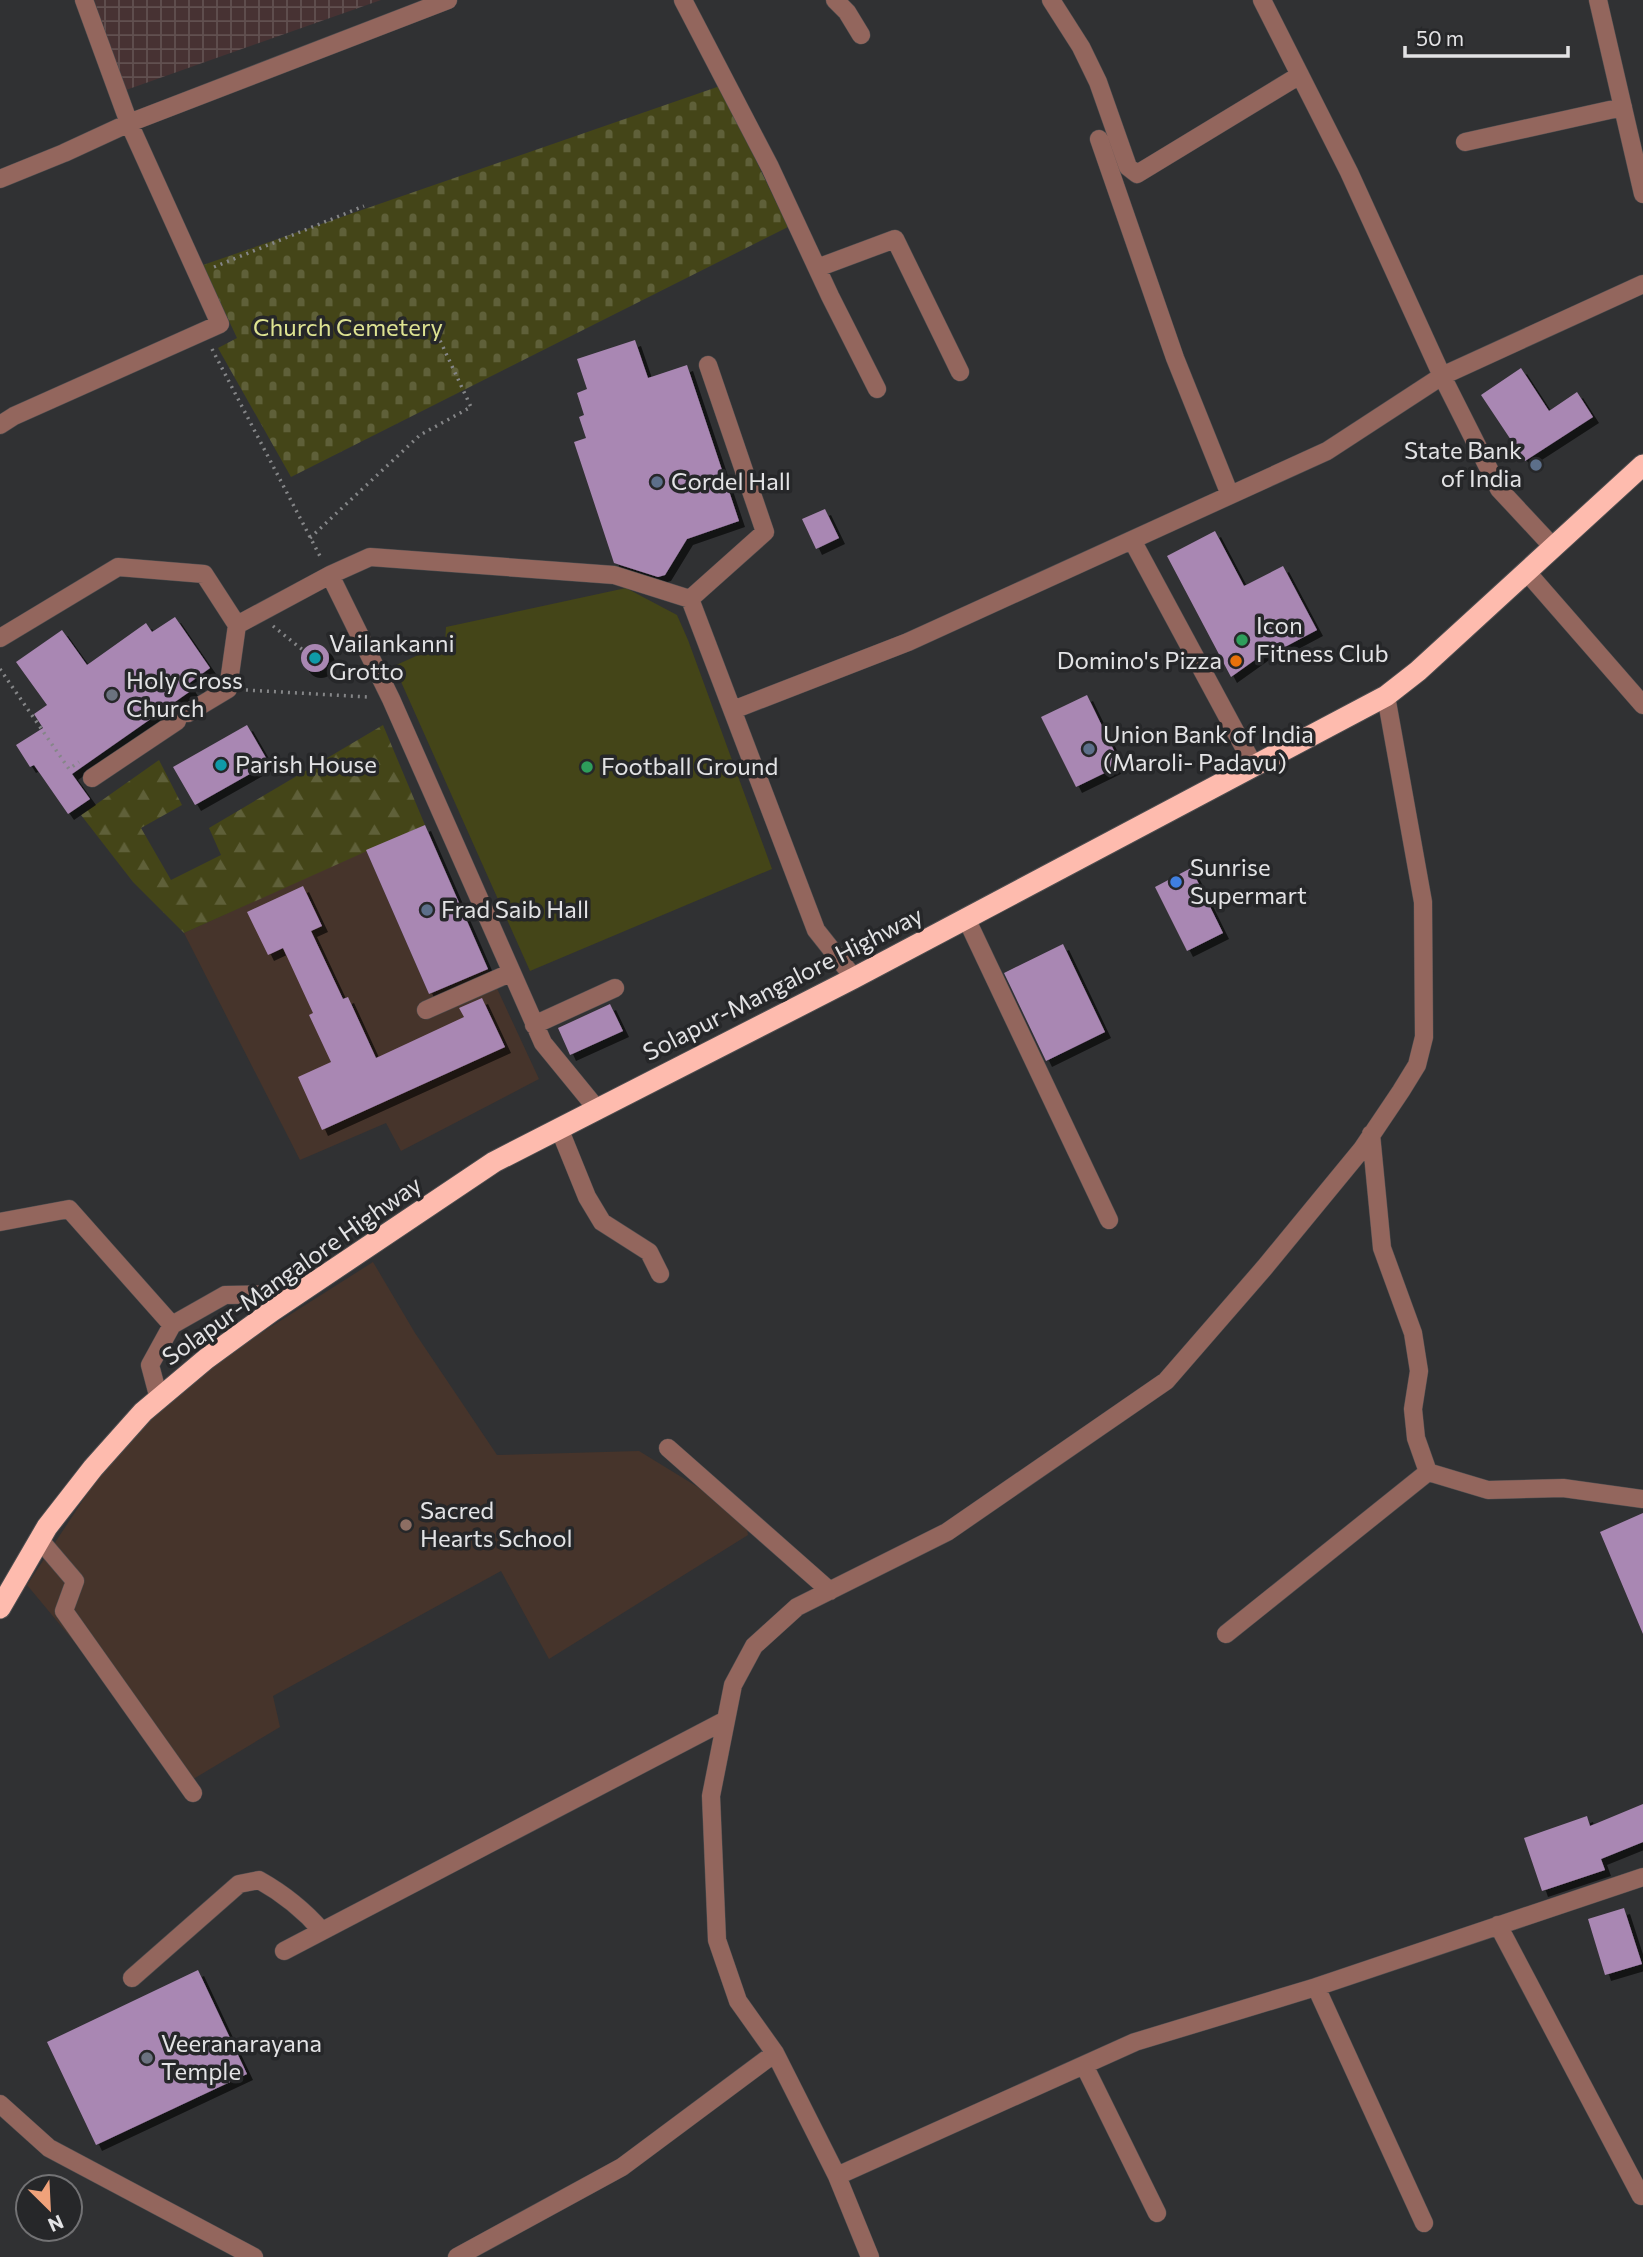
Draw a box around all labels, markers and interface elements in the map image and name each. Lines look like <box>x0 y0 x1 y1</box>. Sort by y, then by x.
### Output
scale bar <box>1405 14 1568 58</box>
text: 50 m <box>1416 25 1464 50</box>
park label: Church Cemetery <box>253 312 443 341</box>
place label: State Bank of India <box>1404 435 1522 492</box>
marker: State Bank of India <box>1528 457 1544 473</box>
place label: Cordel Hall <box>671 466 791 495</box>
marker: Cordel Hall <box>649 474 665 490</box>
place label: Icon Fitness Club <box>1256 610 1389 667</box>
place label: Vailankanni Grotto <box>329 628 455 685</box>
marker: Icon Fitness Club <box>1234 632 1250 648</box>
place label: Domino's Pizza <box>1057 645 1222 674</box>
marker: Vailankanni Grotto <box>307 650 323 666</box>
marker: Domino's Pizza <box>1228 653 1244 669</box>
place label: Holy Cross Church <box>126 665 243 722</box>
marker: Holy Cross Church <box>104 687 120 703</box>
place label: Union Bank of India (Maroli- Padavu) <box>1103 719 1314 776</box>
marker: Union Bank of India (Maroli- Padavu) <box>1081 741 1097 757</box>
place label: Parish House <box>235 749 377 778</box>
place label: Football Ground <box>601 751 778 780</box>
marker: Parish House <box>213 757 229 773</box>
marker: Football Ground <box>579 759 595 775</box>
place label: Sunrise Supermart <box>1190 852 1307 909</box>
marker: Sunrise Supermart <box>1168 874 1184 890</box>
place label: Frad Saib Hall <box>441 894 589 923</box>
street label: Solapur-Mangalore Highway <box>638 899 927 1066</box>
marker: Frad Saib Hall <box>419 902 435 918</box>
street label: Solapur-Mangalore Highway <box>156 1169 426 1371</box>
place label: Sacred Hearts School <box>420 1495 573 1552</box>
marker: Sacred Hearts School <box>398 1517 414 1533</box>
place label: Veeranarayana Temple <box>161 2028 322 2085</box>
marker: Veeranarayana Temple <box>139 2050 155 2066</box>
north arrow <box>14 2173 84 2243</box>
text: N <box>45 2211 67 2237</box>

